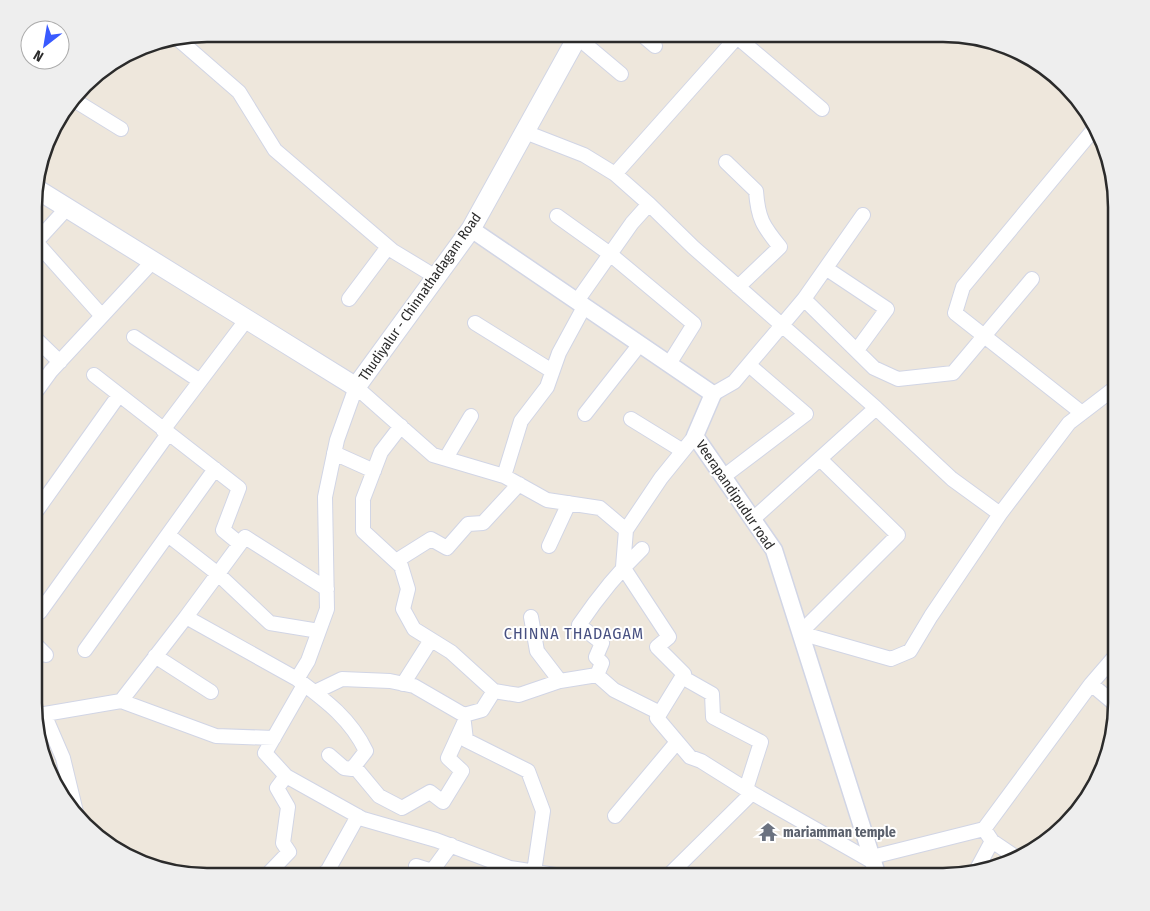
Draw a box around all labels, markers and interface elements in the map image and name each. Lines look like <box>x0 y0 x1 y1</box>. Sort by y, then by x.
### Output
north arrow <box>20 20 70 70</box>
text: N <box>31 46 47 65</box>
street label: Thudiyalur - Chinnathadagam Road <box>355 210 485 384</box>
street label: Veerapandipudur road <box>692 437 778 553</box>
district label: CHINNA THADAGAM <box>504 624 644 643</box>
temple icon: mariamman temple <box>757 821 779 843</box>
place label: mariamman temple <box>783 824 896 841</box>

